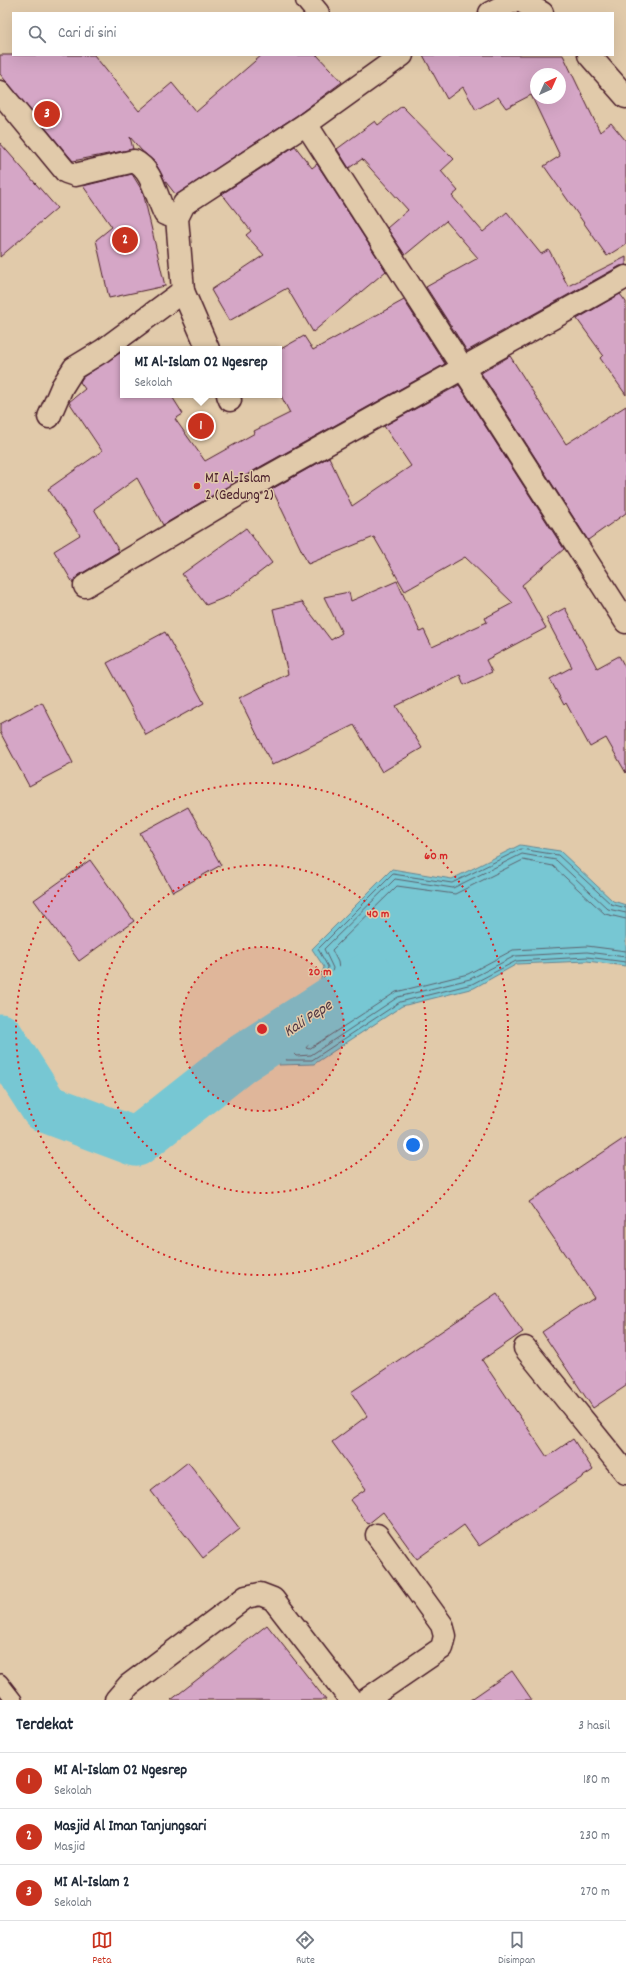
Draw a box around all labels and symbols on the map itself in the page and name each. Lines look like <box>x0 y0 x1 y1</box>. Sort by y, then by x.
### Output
north arrow <box>530 68 566 104</box>
pin: 3 <box>34 99 60 129</box>
pin: 2 <box>112 225 138 255</box>
pin: 1 <box>188 411 214 441</box>
place label: MI Al-Islam 2 (Gedung 2) <box>205 468 274 507</box>
marker: MI Al-Islam 2 (Gedung 2) <box>192 481 202 491</box>
text: 60 m <box>424 848 448 865</box>
text: 40 m <box>367 906 389 923</box>
text: 20 m <box>309 964 331 981</box>
water label: Kali Pepe <box>279 994 338 1043</box>
centre of rings <box>255 1022 269 1036</box>
your location <box>403 1135 423 1155</box>

